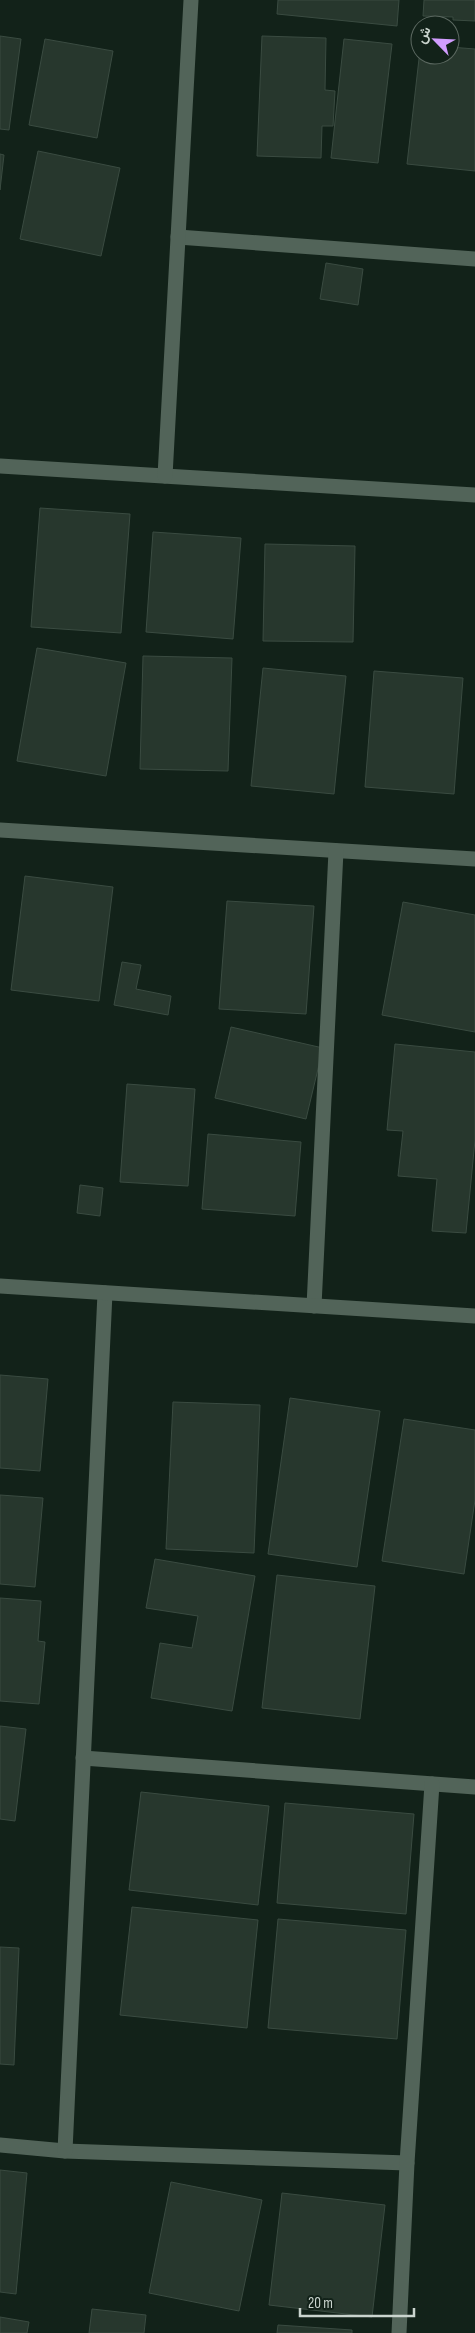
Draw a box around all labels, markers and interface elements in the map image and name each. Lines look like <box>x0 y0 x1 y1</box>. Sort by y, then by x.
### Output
north arrow <box>410 15 460 65</box>
text: ش <box>412 24 435 46</box>
scale bar <box>300 2286 414 2318</box>
text: 20 m <box>308 2294 333 2313</box>

